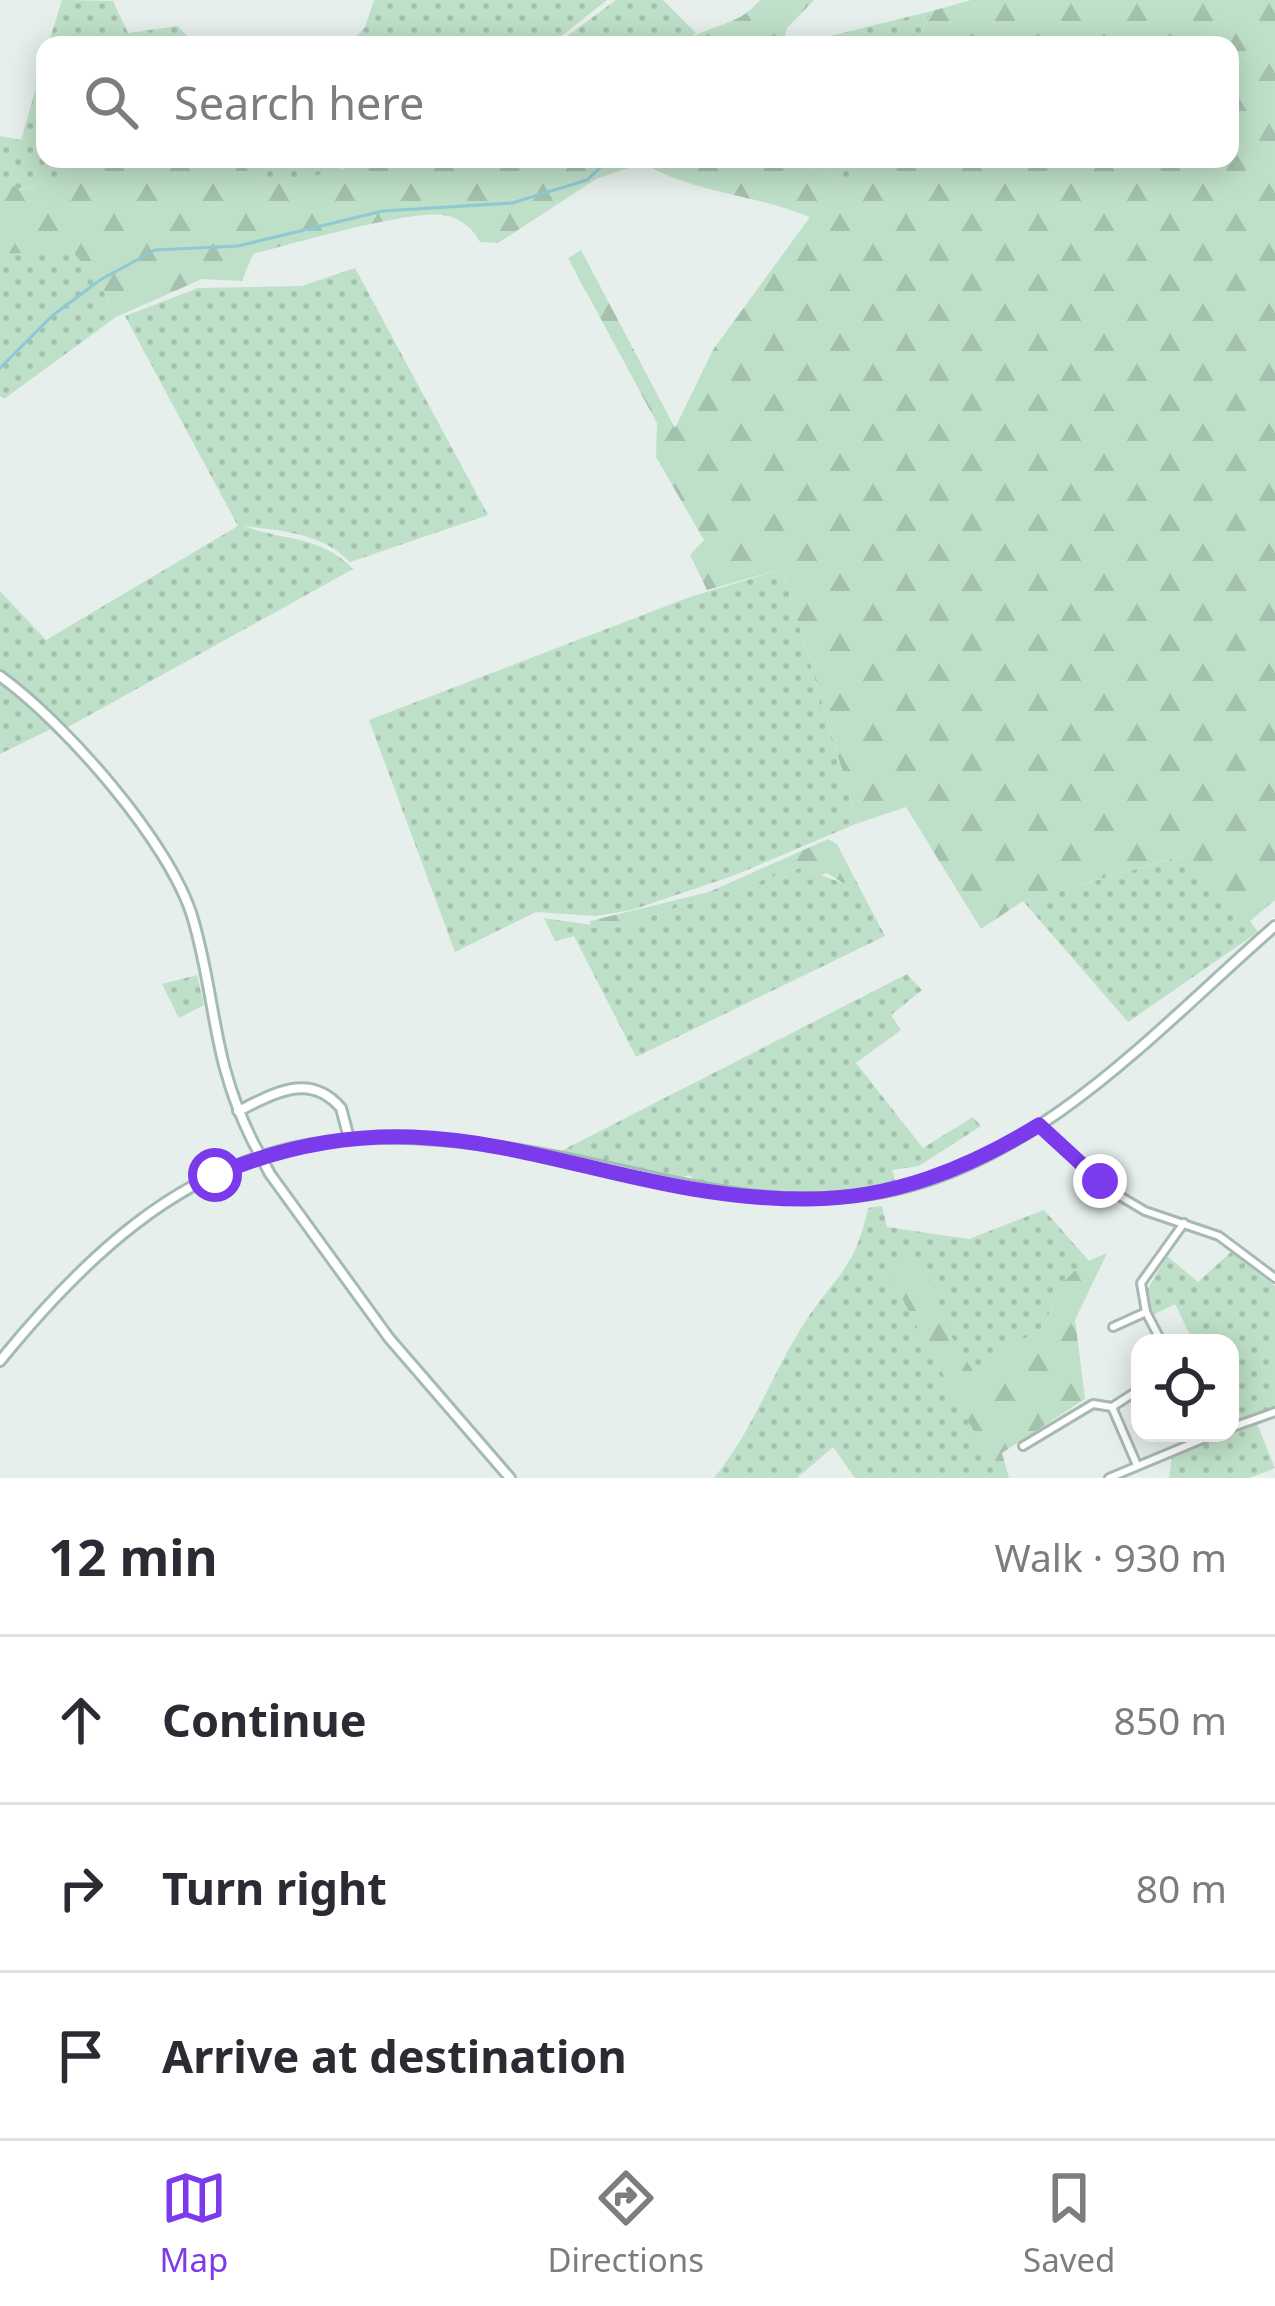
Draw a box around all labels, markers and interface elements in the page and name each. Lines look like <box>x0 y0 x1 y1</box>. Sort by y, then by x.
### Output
search box <box>36 36 1239 168</box>
icon: search <box>78 69 144 135</box>
text: Search here <box>174 72 424 133</box>
route start <box>188 1148 242 1202</box>
route end <box>1073 1154 1127 1208</box>
map controls <box>1131 1334 1239 1442</box>
button: locate <box>1131 1334 1239 1442</box>
text: 12 min <box>48 1521 218 1591</box>
text: Walk · 930 m <box>994 1530 1227 1583</box>
icon: ahead <box>48 1687 114 1753</box>
text: Continue <box>162 1689 367 1750</box>
text: 850 m <box>1113 1693 1227 1746</box>
icon: right <box>48 1855 114 1921</box>
text: Turn right <box>162 1857 387 1918</box>
text: 80 m <box>1136 1861 1227 1914</box>
icon: arrive <box>48 2023 114 2089</box>
text: Arrive at destination <box>162 2025 627 2086</box>
tab: Map <box>160 2165 228 2282</box>
tab: Directions <box>547 2165 704 2282</box>
tab: Saved <box>1023 2165 1115 2282</box>

